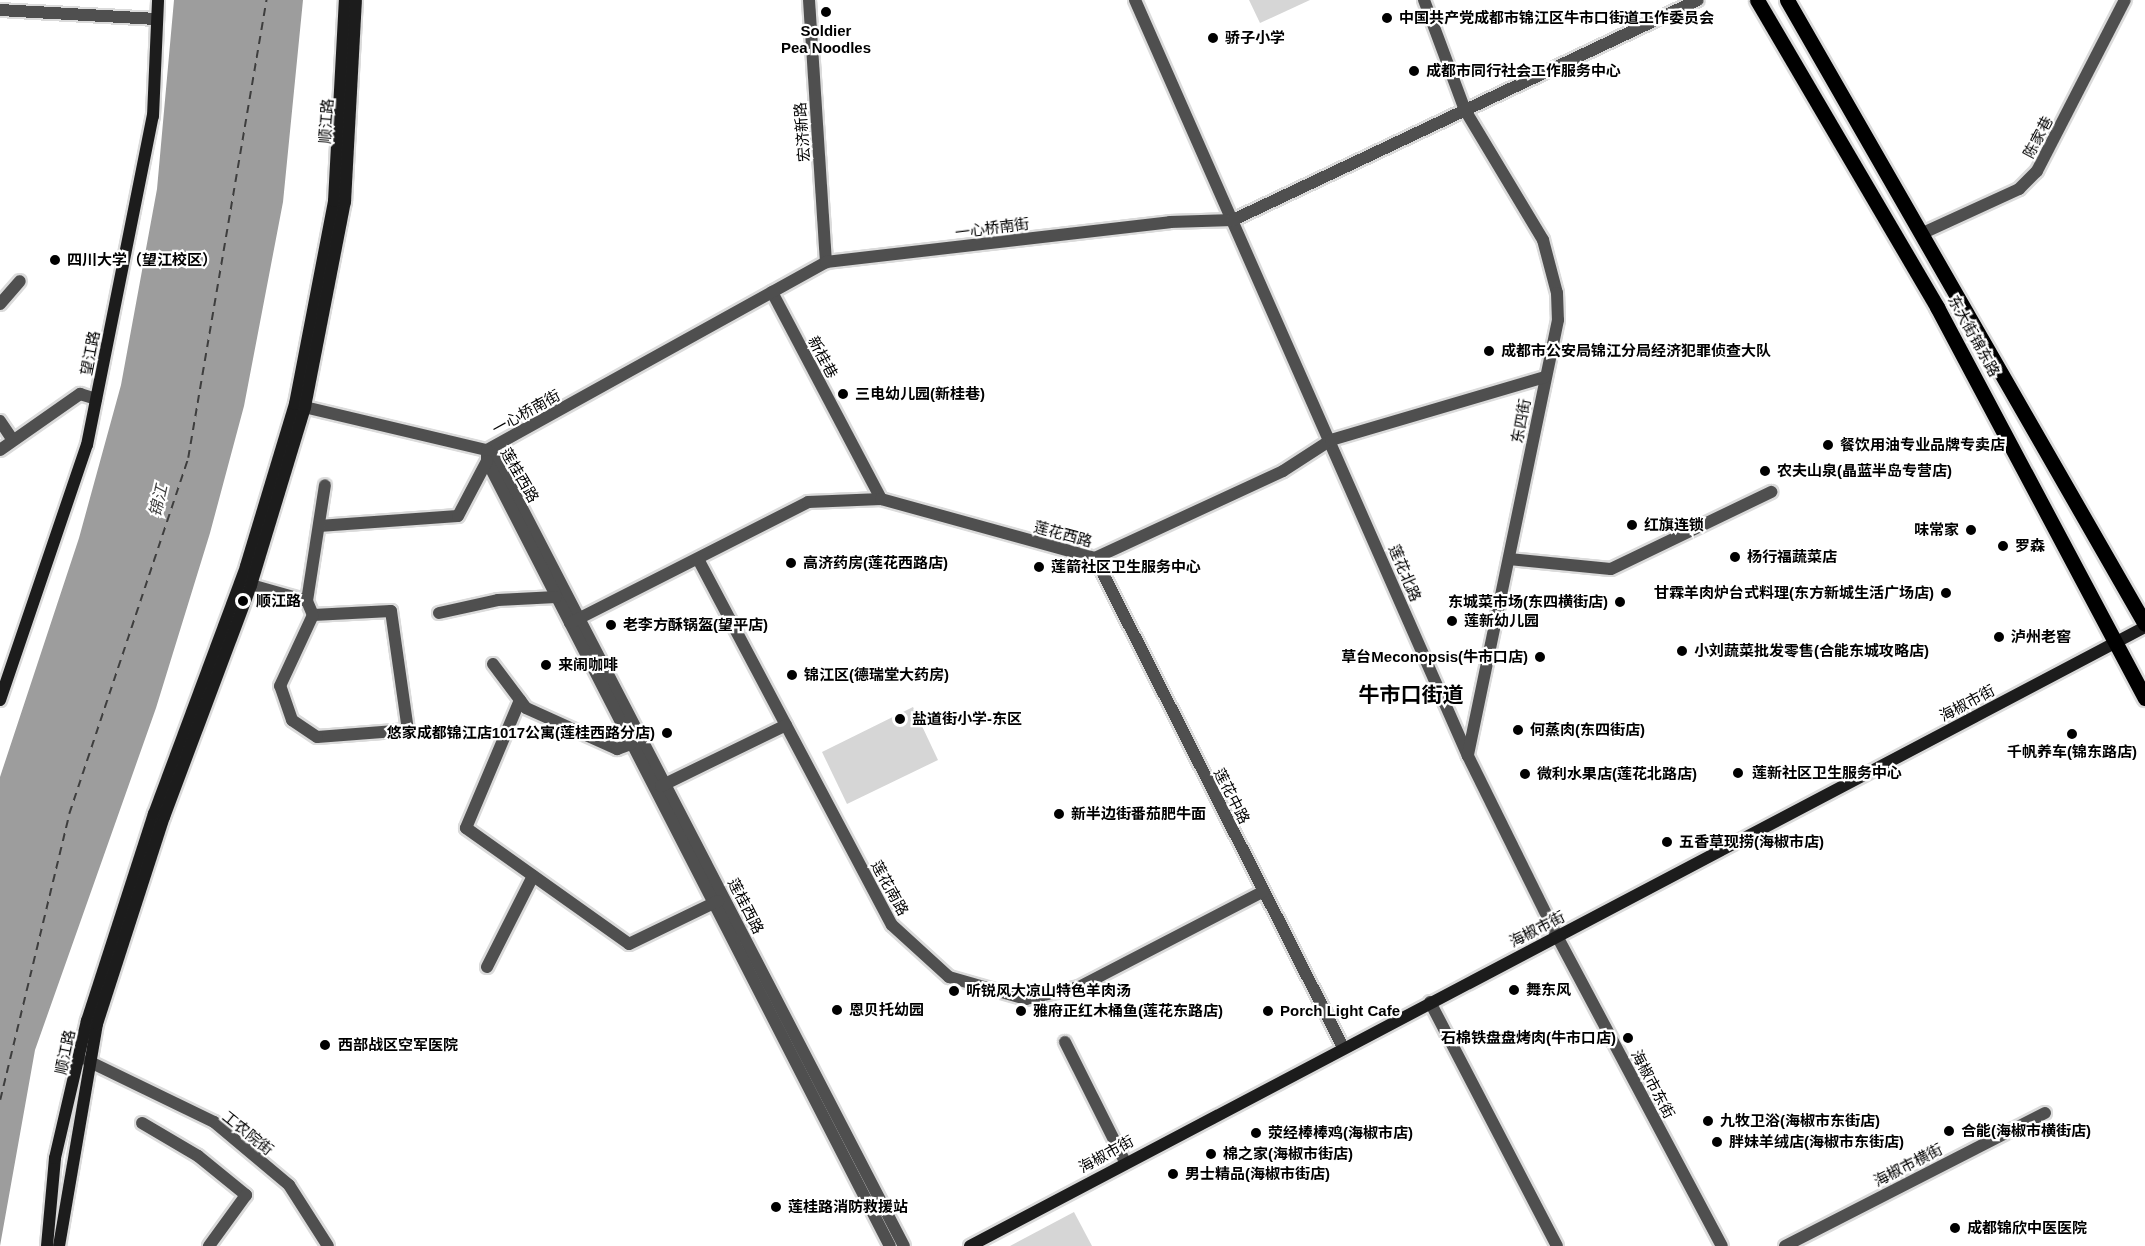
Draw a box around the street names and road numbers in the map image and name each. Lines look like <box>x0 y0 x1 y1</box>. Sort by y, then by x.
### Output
street label: 顺江路 <box>315 98 337 144</box>
street label: 宏济新路 <box>791 101 813 163</box>
street label: 陈家巷 <box>2019 113 2057 161</box>
street label: 一心桥南街 <box>954 214 1030 242</box>
street label: 东大街锦东路 <box>1944 292 2004 380</box>
street label: 望江路 <box>77 329 103 377</box>
street label: 新桂巷 <box>804 333 842 381</box>
street label: 一心桥南街 <box>489 386 563 438</box>
street label: 东四街 <box>1508 397 1534 445</box>
street label: 莲桂西路 <box>497 445 543 505</box>
street label: 莲花西路 <box>1032 518 1094 550</box>
street label: 莲花北路 <box>1385 542 1425 604</box>
street label: 海椒市街 <box>1936 681 1998 725</box>
street label: 莲花中路 <box>1210 765 1254 827</box>
street label: 莲花南路 <box>868 857 912 919</box>
street label: 莲桂西路 <box>724 875 768 937</box>
street label: 海椒市街 <box>1506 907 1568 951</box>
street label: 顺江路 <box>52 1028 78 1076</box>
street label: 海椒市东街 <box>1627 1047 1679 1121</box>
street label: 工农院街 <box>219 1107 277 1159</box>
street label: 海椒市街 <box>1075 1132 1137 1176</box>
street label: 海椒市横街 <box>1871 1140 1945 1190</box>

